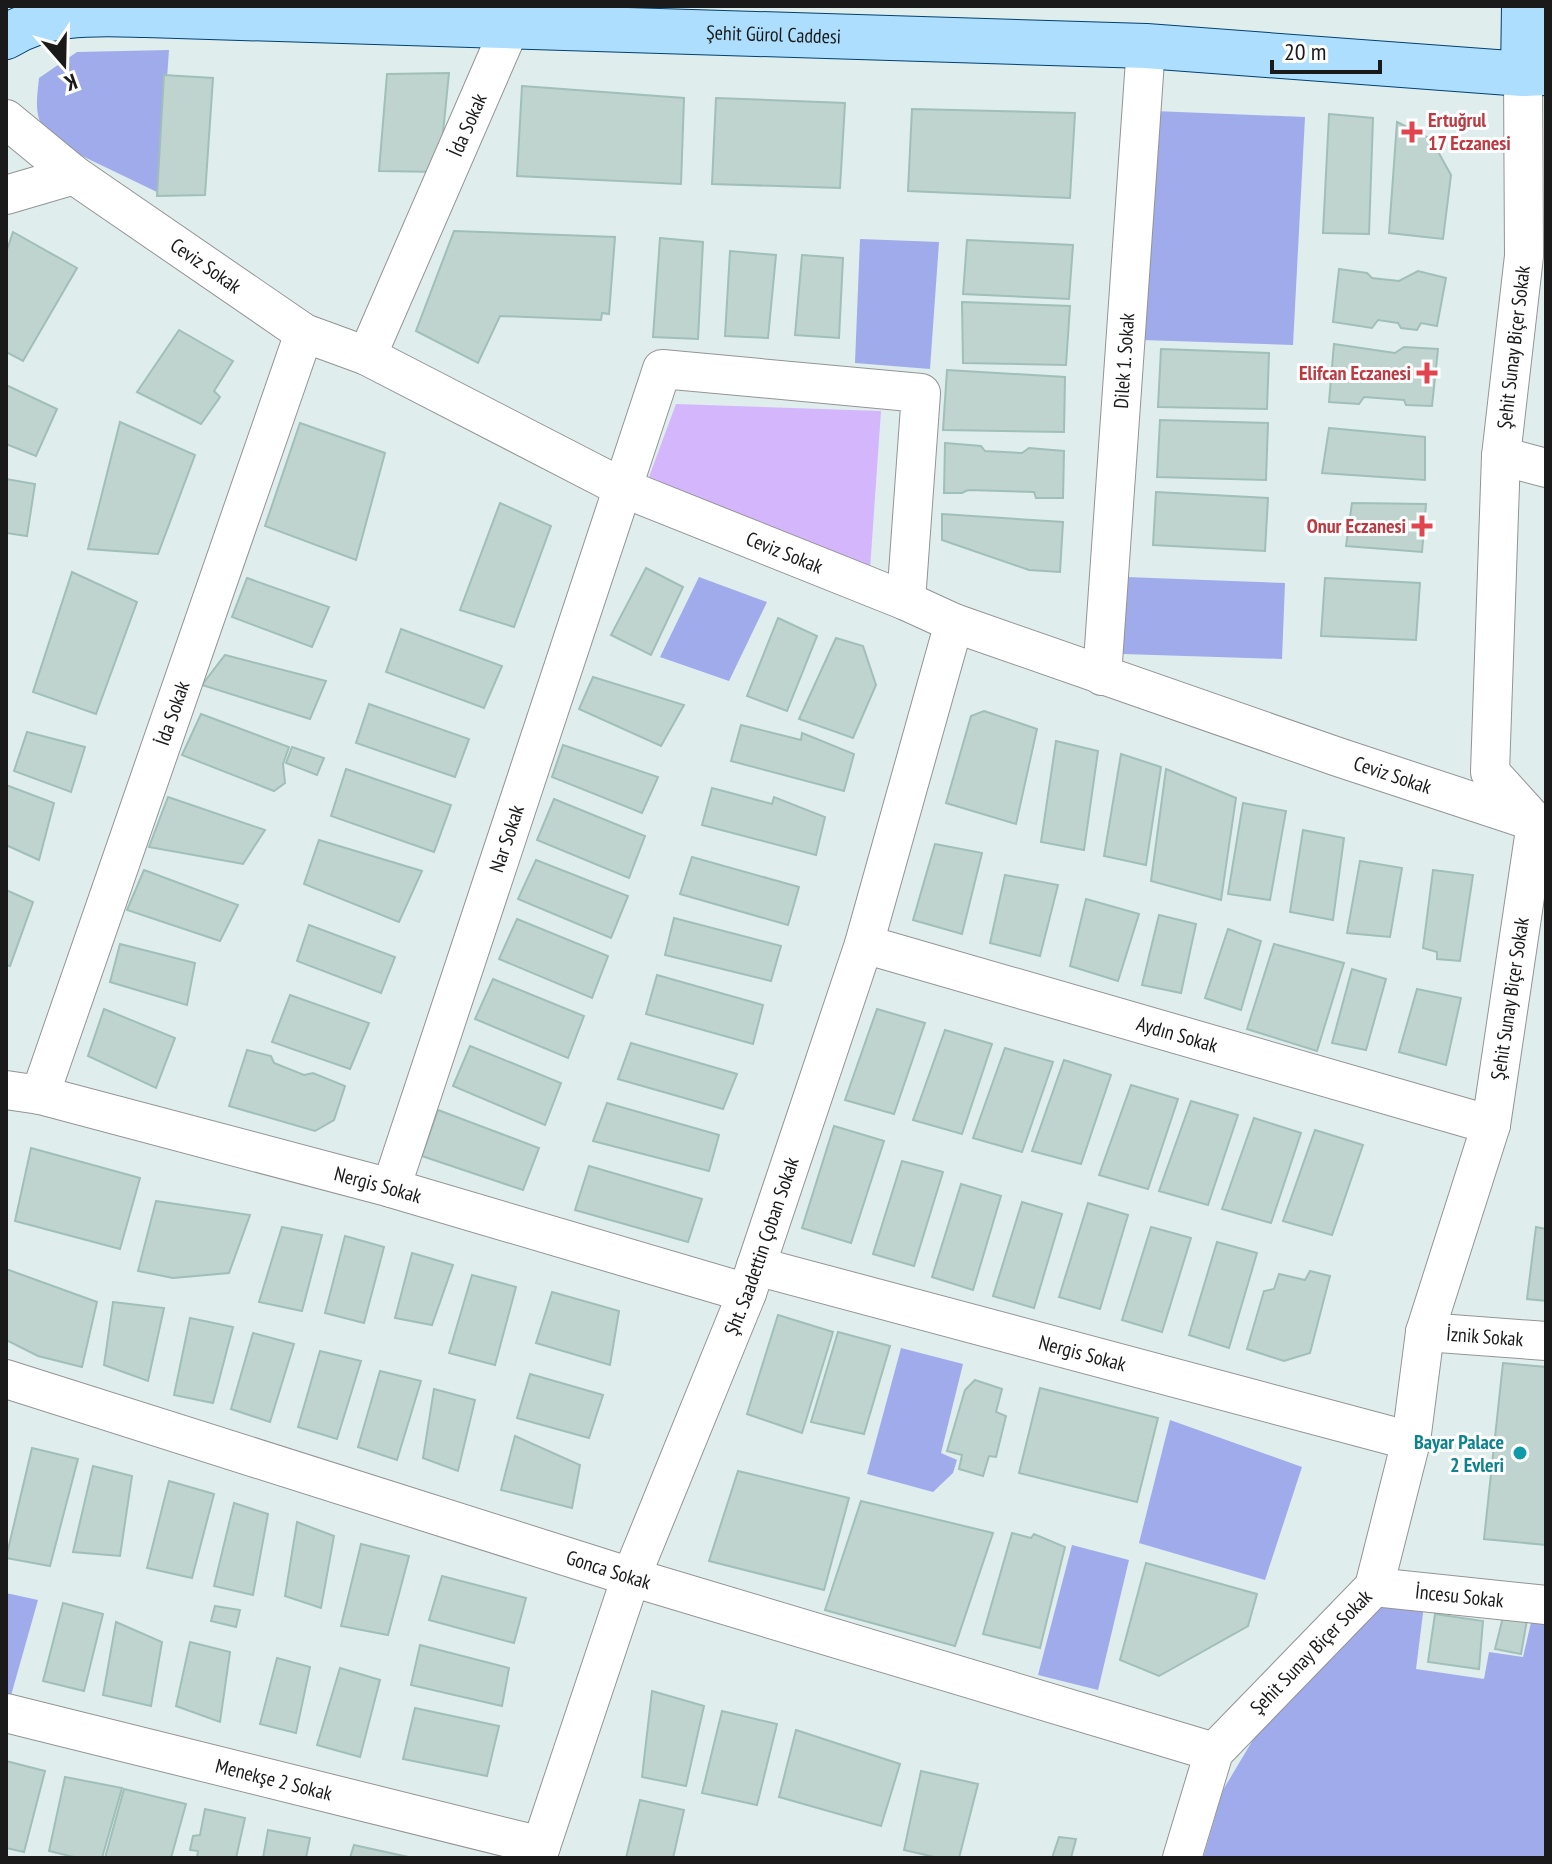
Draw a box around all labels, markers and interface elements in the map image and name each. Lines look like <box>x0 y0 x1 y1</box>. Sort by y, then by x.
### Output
street label: Şehit Gürol Caddesi <box>706 19 842 50</box>
north arrow <box>24 24 104 104</box>
scale bar <box>1272 24 1380 74</box>
text: 20 m <box>1284 36 1326 67</box>
text: K <box>60 68 81 98</box>
street label: İda Sokak <box>442 89 493 161</box>
place label: Ertuğrul 17 Eczanesi <box>1428 107 1511 156</box>
marker: Ertuğrul 17 Eczanesi <box>1403 123 1421 141</box>
street label: Ceviz Sokak <box>165 232 246 299</box>
street label: Şehit Sunay Biçer Sokak <box>1491 264 1536 430</box>
street label: Dilek 1. Sokak <box>1108 312 1140 409</box>
place label: Elifcan Eczanesi <box>1299 360 1411 386</box>
marker: Elifcan Eczanesi <box>1418 364 1436 382</box>
place label: Onur Eczanesi <box>1307 513 1406 539</box>
marker: Onur Eczanesi <box>1413 517 1431 535</box>
street label: Ceviz Sokak <box>742 525 827 579</box>
street label: İda Sokak <box>149 677 195 749</box>
street label: Ceviz Sokak <box>1350 750 1435 800</box>
street label: Nar Sokak <box>483 801 530 876</box>
street label: Şehit Sunay Biçer Sokak <box>1485 915 1535 1082</box>
street label: Aydın Sokak <box>1134 1010 1221 1059</box>
street label: Şht. Saadettin Çoban Sokak <box>718 1154 805 1339</box>
street label: Nergis Sokak <box>332 1161 425 1209</box>
street label: İznik Sokak <box>1445 1321 1525 1352</box>
street label: Nergis Sokak <box>1036 1329 1129 1377</box>
place label: Bayar Palace 2 Evleri <box>1414 1429 1504 1478</box>
marker: Bayar Palace 2 Evleri <box>1511 1444 1529 1462</box>
street label: Gonca Sokak <box>563 1544 654 1595</box>
street label: İncesu Sokak <box>1414 1578 1505 1614</box>
street label: Şehit Sunay Biçer Sokak <box>1244 1584 1378 1720</box>
street label: Menekşe 2 Sokak <box>213 1753 335 1807</box>

